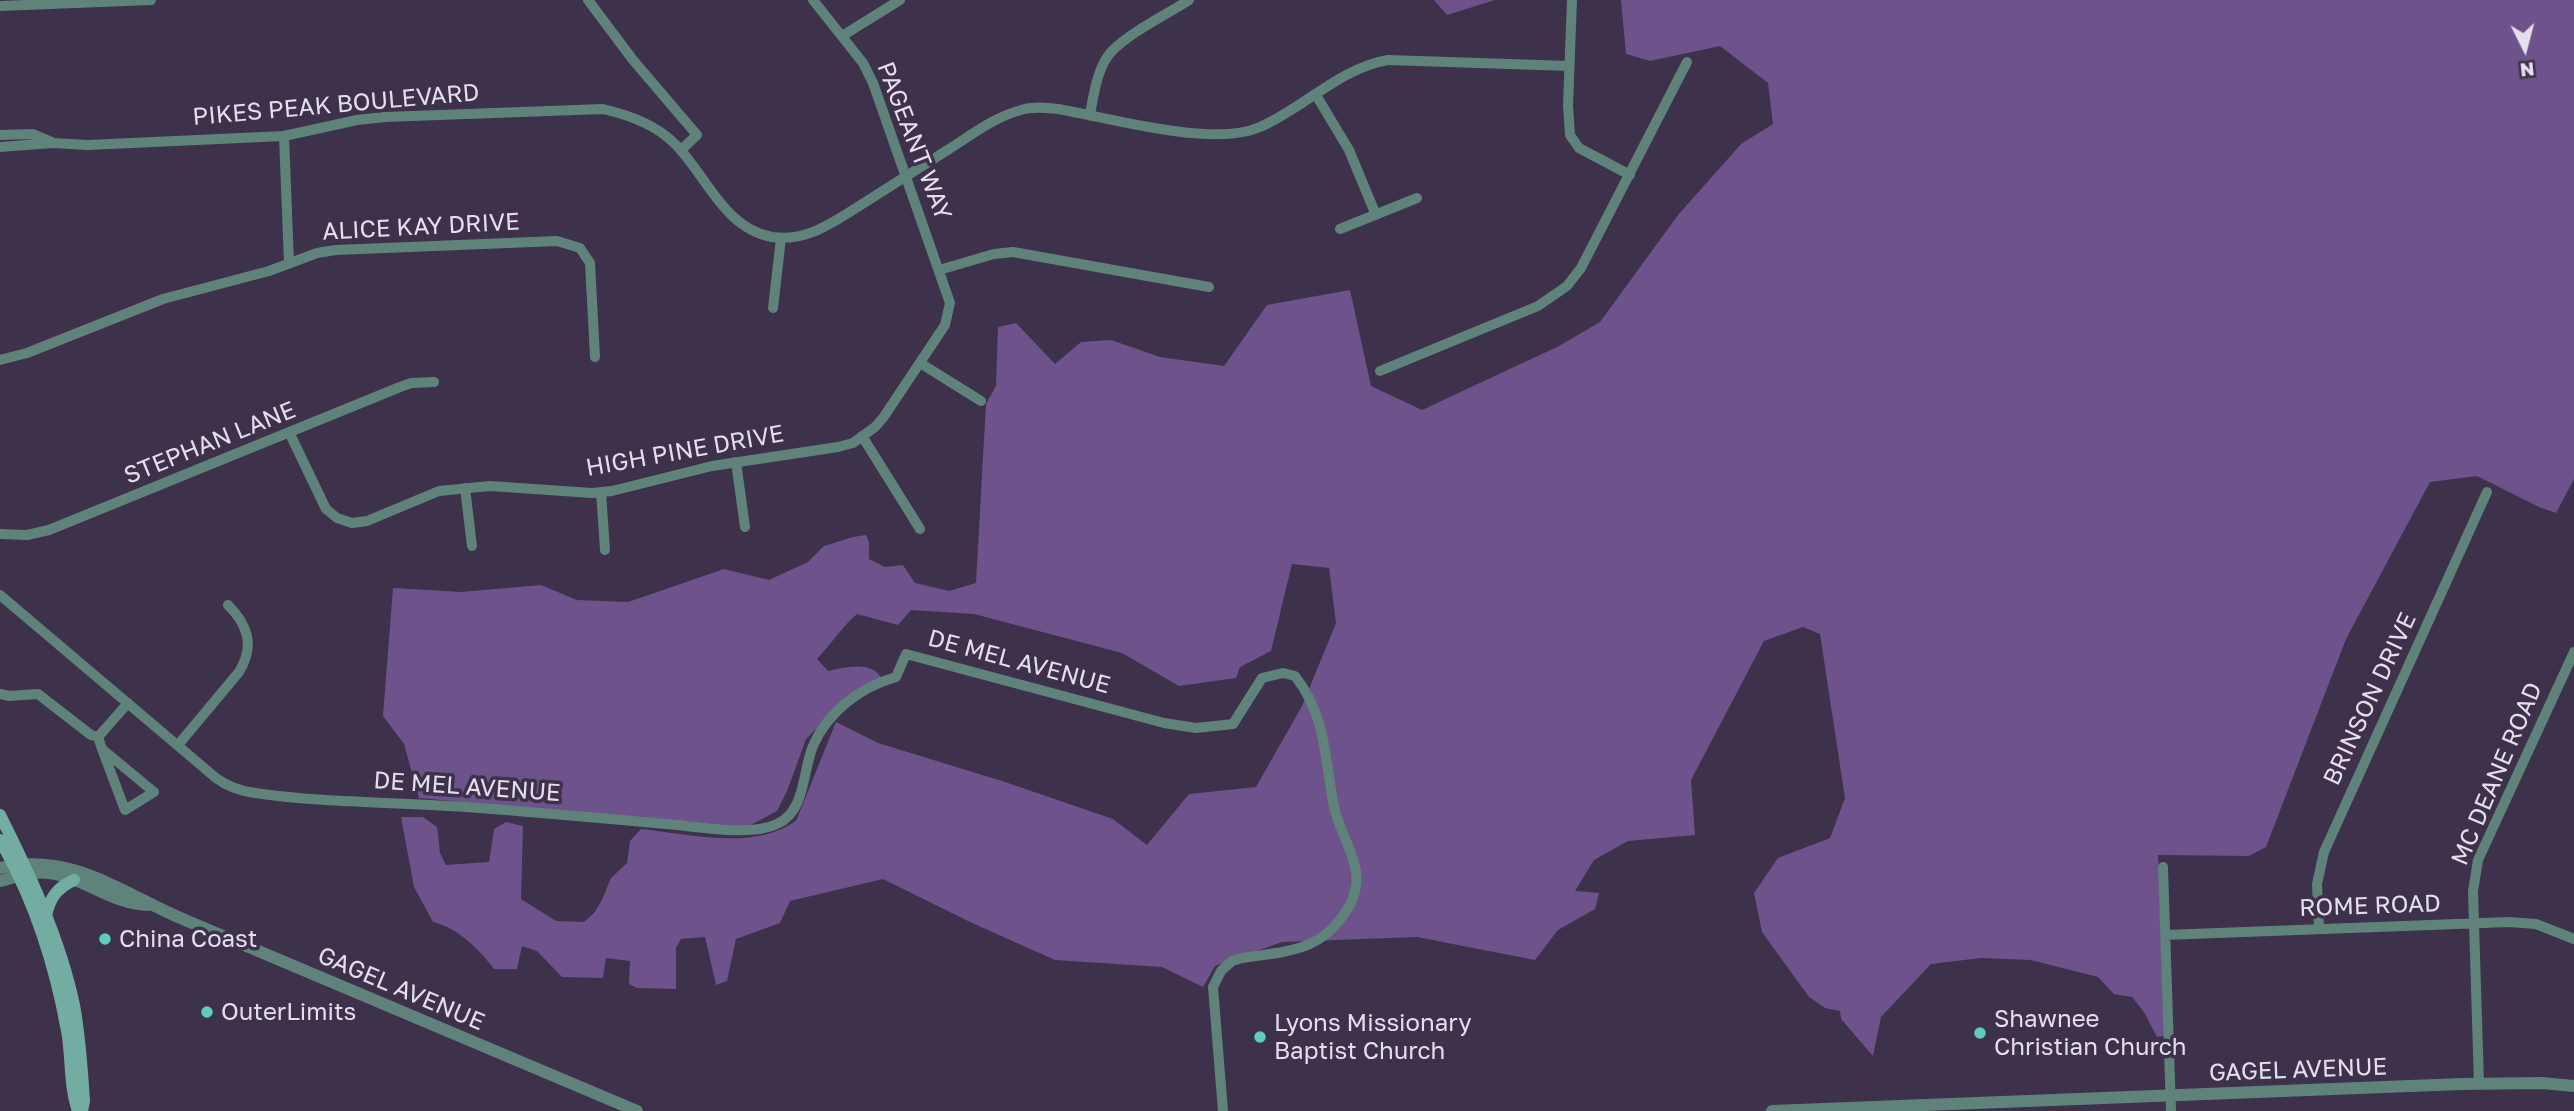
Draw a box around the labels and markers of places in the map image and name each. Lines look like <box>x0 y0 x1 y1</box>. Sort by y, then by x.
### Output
place label: China Coast <box>119 925 257 953</box>
marker: China Coast <box>97 931 113 947</box>
place label: OuterLimits <box>221 998 356 1026</box>
marker: OuterLimits <box>199 1004 215 1020</box>
place label: Shawnee Christian Church <box>1994 1005 2187 1061</box>
place label: Lyons Missionary Baptist Church <box>1274 1009 1472 1065</box>
marker: Shawnee Christian Church <box>1972 1025 1988 1041</box>
marker: Lyons Missionary Baptist Church <box>1252 1029 1268 1045</box>

